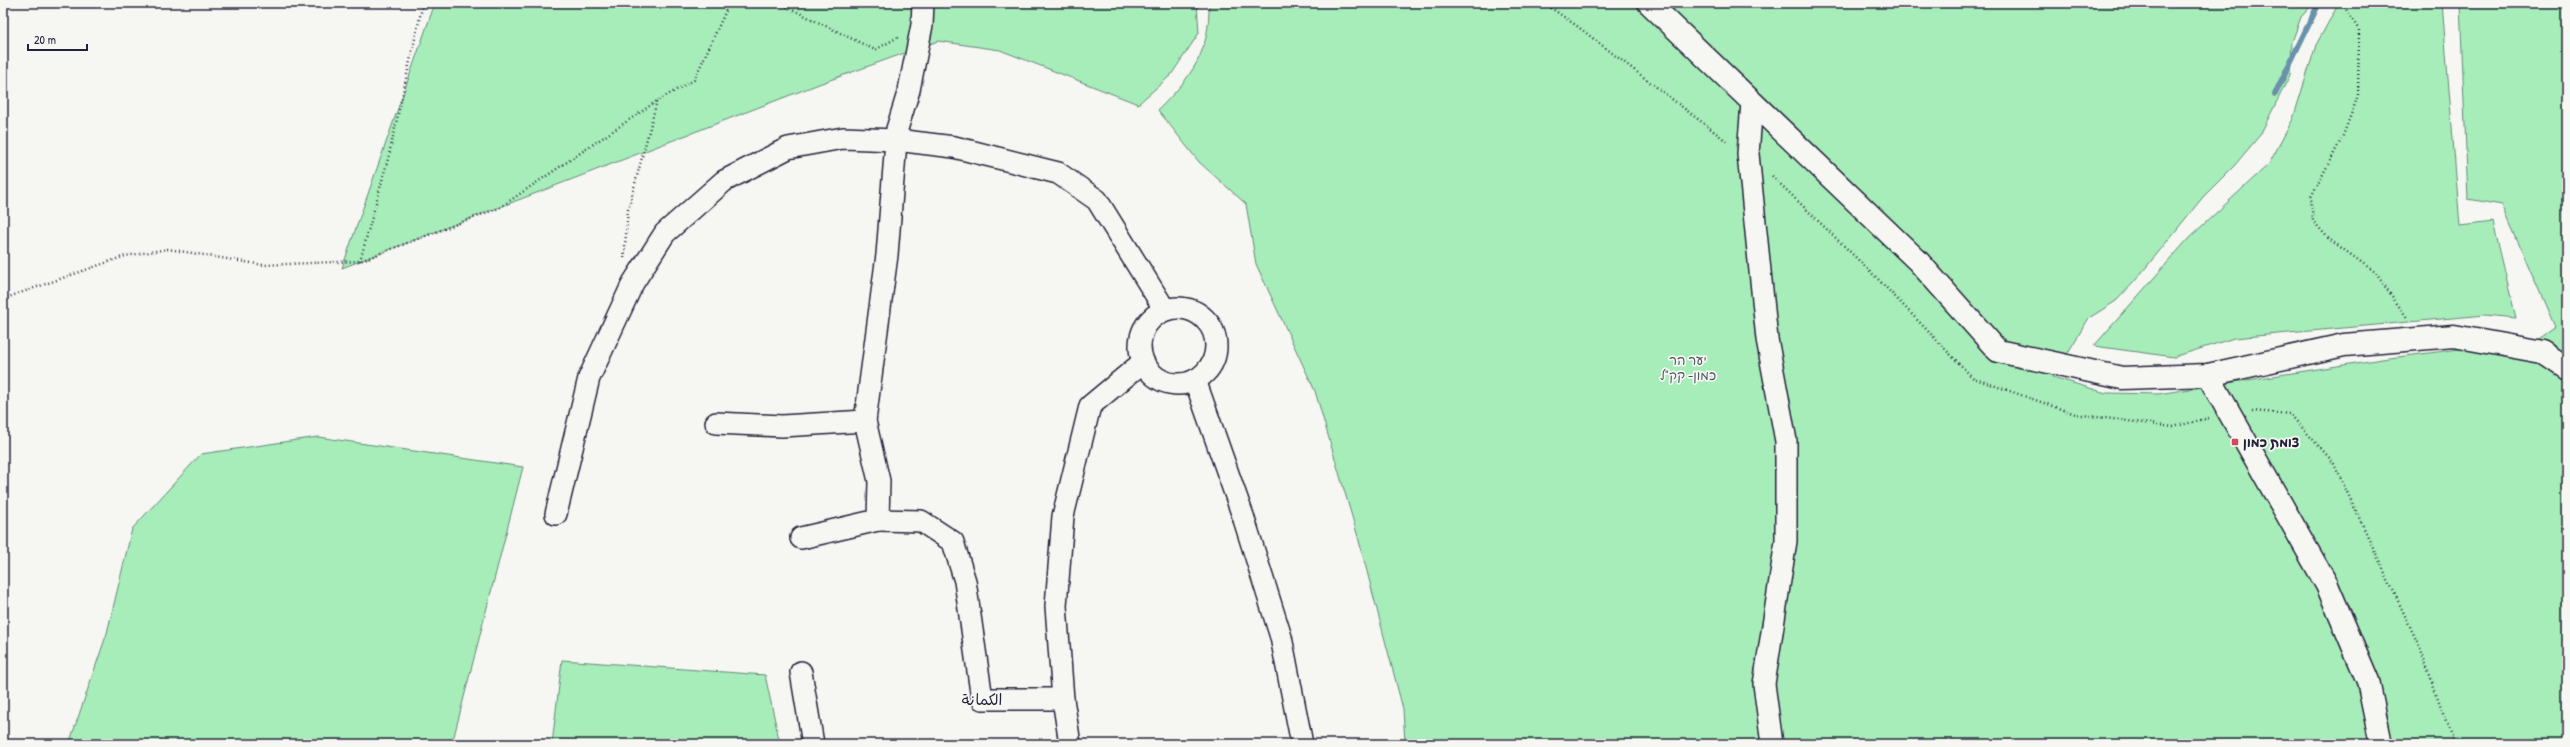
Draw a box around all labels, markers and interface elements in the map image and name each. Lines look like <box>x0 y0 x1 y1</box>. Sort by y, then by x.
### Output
scale bar <box>28 26 87 52</box>
text: 20 m <box>34 31 56 48</box>
park label: יער הר כמון- קק"ל <box>1660 351 1716 384</box>
place label: צומת כמון <box>2243 433 2300 451</box>
marker: צומת כמון <box>2230 437 2240 447</box>
district label: الكمانة <box>962 689 1002 710</box>

